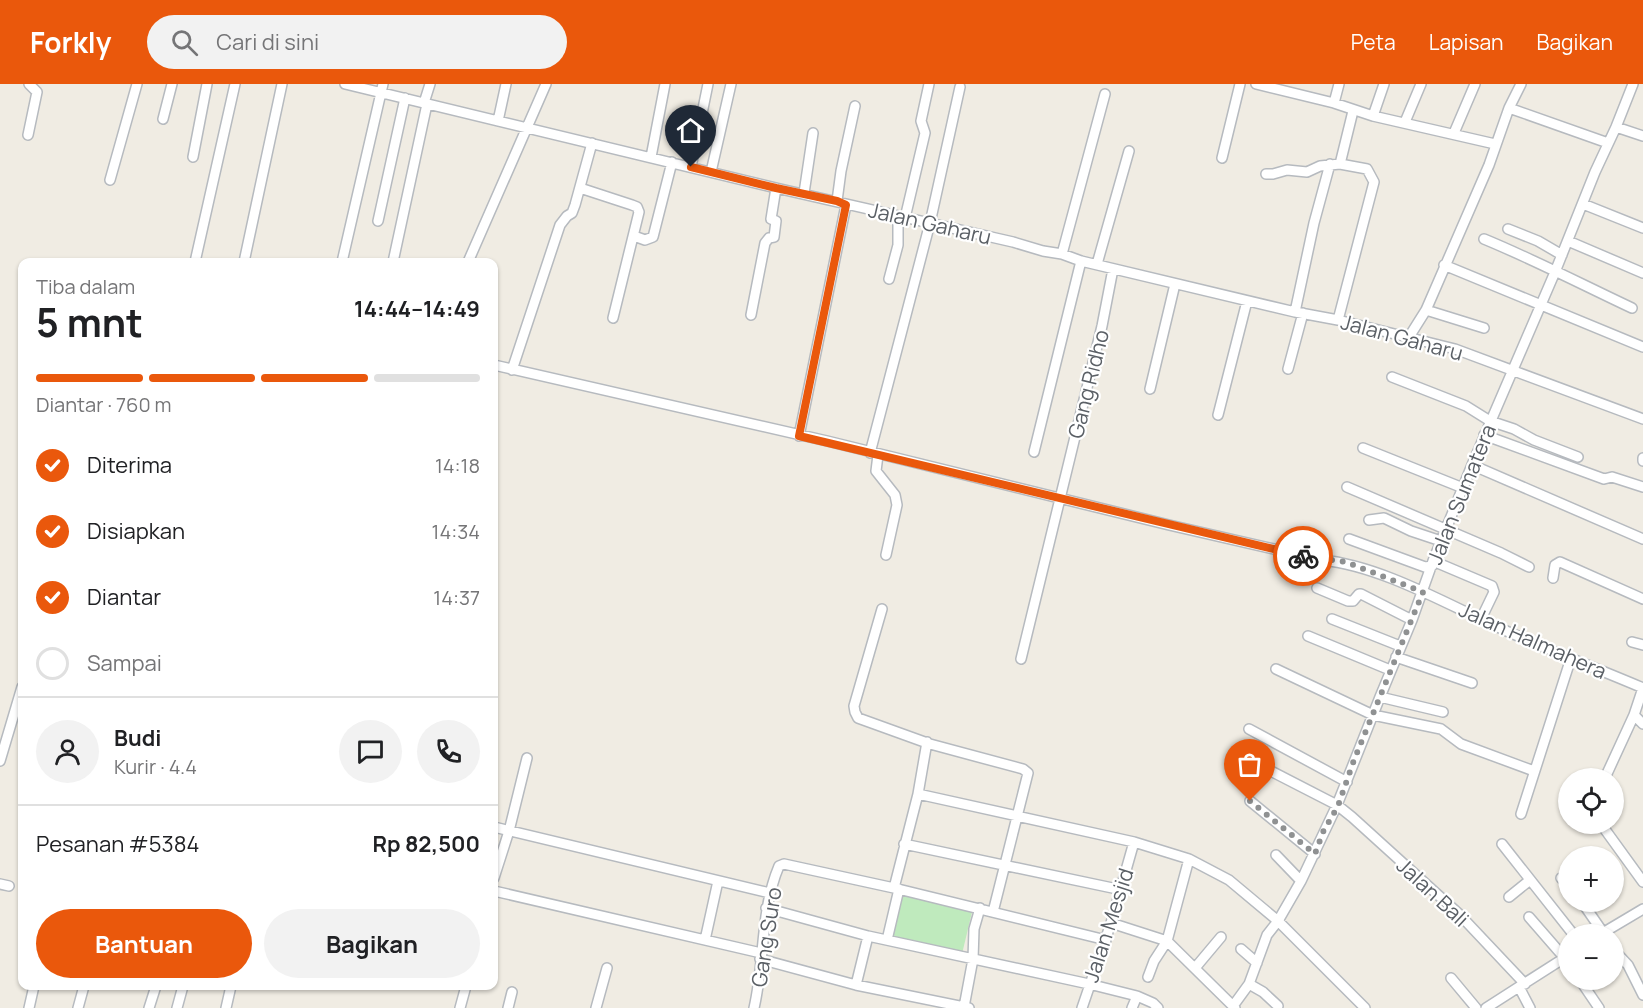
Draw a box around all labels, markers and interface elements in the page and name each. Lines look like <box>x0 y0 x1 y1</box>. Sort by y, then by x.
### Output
search box <box>147 15 567 69</box>
text: Forkly <box>30 23 111 61</box>
icon: search <box>168 26 201 59</box>
text: Cari di sini <box>216 27 319 57</box>
text: Peta <box>1351 28 1396 56</box>
text: Lapisan <box>1429 28 1504 56</box>
text: Bagikan <box>1537 28 1613 56</box>
pin <box>665 105 716 167</box>
icon: home <box>674 114 707 147</box>
street label: Jalan Gaharu <box>866 195 994 251</box>
text: Tiba dalam <box>36 273 135 300</box>
text: 14:44–14:49 <box>354 294 480 324</box>
text: 5 mnt <box>36 295 143 349</box>
street label: Jalan Gaharu <box>1338 307 1466 367</box>
street label: Gang Ridho <box>1061 327 1115 441</box>
text: Diantar · 760 m <box>36 391 172 418</box>
street label: Jalan Sumatera <box>1420 420 1502 568</box>
icon: check <box>36 449 69 482</box>
text: Diterima <box>87 450 172 480</box>
text: 14:18 <box>435 452 480 479</box>
icon: check <box>36 515 69 548</box>
text: Disiapkan <box>87 516 185 546</box>
text: 14:34 <box>432 518 480 545</box>
courier <box>1273 526 1333 586</box>
icon: bike <box>1287 540 1320 573</box>
icon: check <box>36 581 69 614</box>
text: Diantar <box>87 582 161 612</box>
text: 14:37 <box>433 584 480 611</box>
street label: Jalan Halmahera <box>1455 595 1611 685</box>
text: Sampai <box>87 648 162 678</box>
button: person <box>36 720 99 783</box>
button: chat <box>339 720 402 783</box>
button: phone <box>417 720 480 783</box>
text: Budi <box>114 723 161 753</box>
pin <box>1224 739 1275 801</box>
icon: bag <box>1233 748 1266 781</box>
text: Kurir · 4.4 <box>114 753 197 780</box>
map controls <box>1558 768 1624 990</box>
button: locate <box>1558 768 1624 834</box>
text: Pesanan #5384 <box>36 829 199 859</box>
text: Rp 82,500 <box>372 829 480 859</box>
button: + <box>1558 846 1624 912</box>
street label: Jalan Bali <box>1391 851 1475 933</box>
street label: Jalan Mesjid <box>1076 864 1140 986</box>
street label: Gang Suro <box>744 885 788 989</box>
button: Bantuan <box>36 909 252 978</box>
button: Bagikan <box>264 909 480 978</box>
button: − <box>1558 924 1624 990</box>

